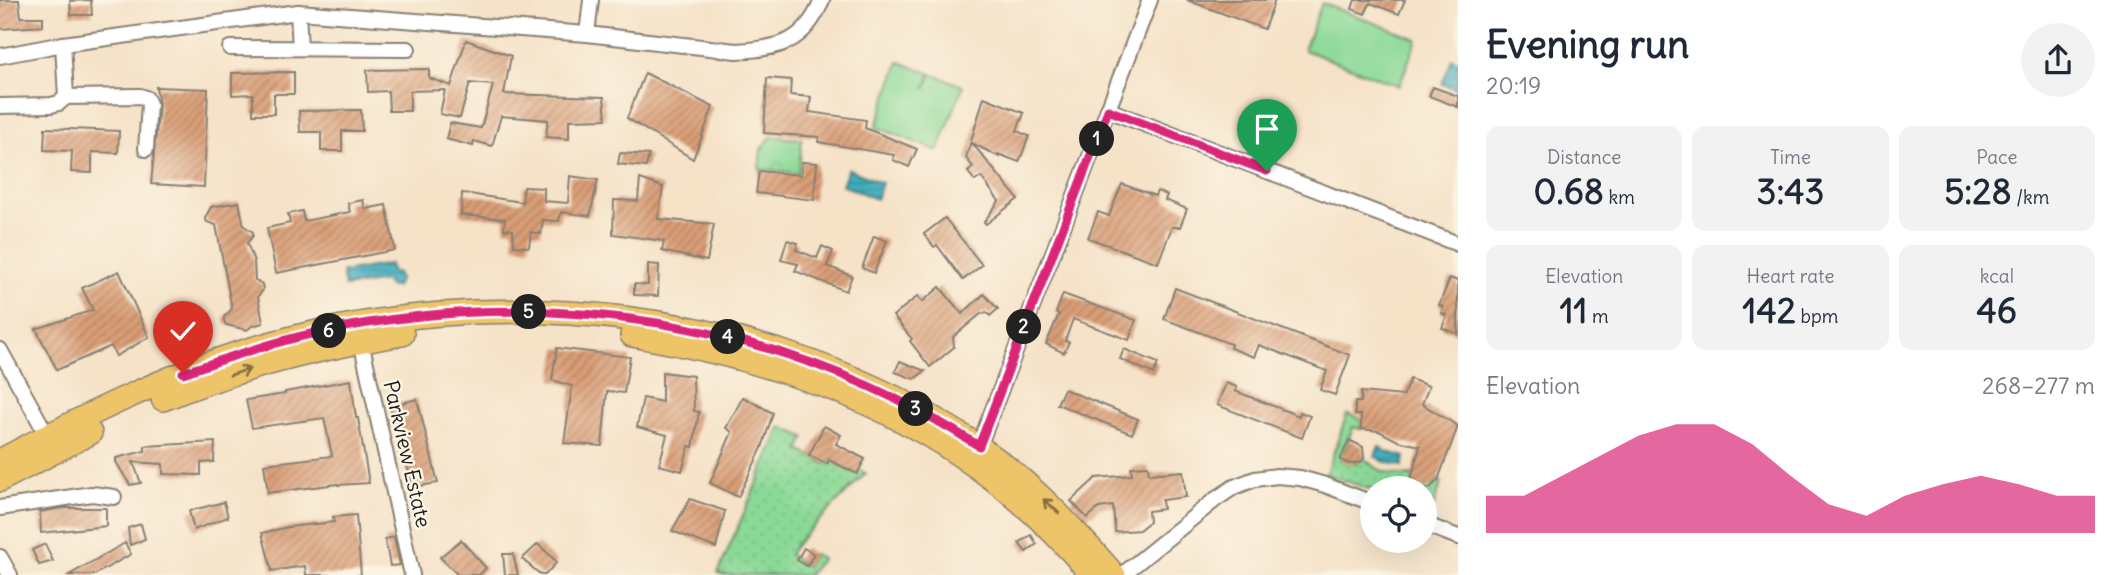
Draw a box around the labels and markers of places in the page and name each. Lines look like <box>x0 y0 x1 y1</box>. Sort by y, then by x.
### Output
pin <box>1237 99 1297 171</box>
pin: 1 <box>1080 122 1114 156</box>
pin: 5 <box>512 294 546 330</box>
pin <box>153 301 213 373</box>
pin: 2 <box>1006 310 1042 344</box>
pin: 6 <box>312 314 346 348</box>
pin: 4 <box>710 320 746 354</box>
pin: 3 <box>898 392 934 426</box>

